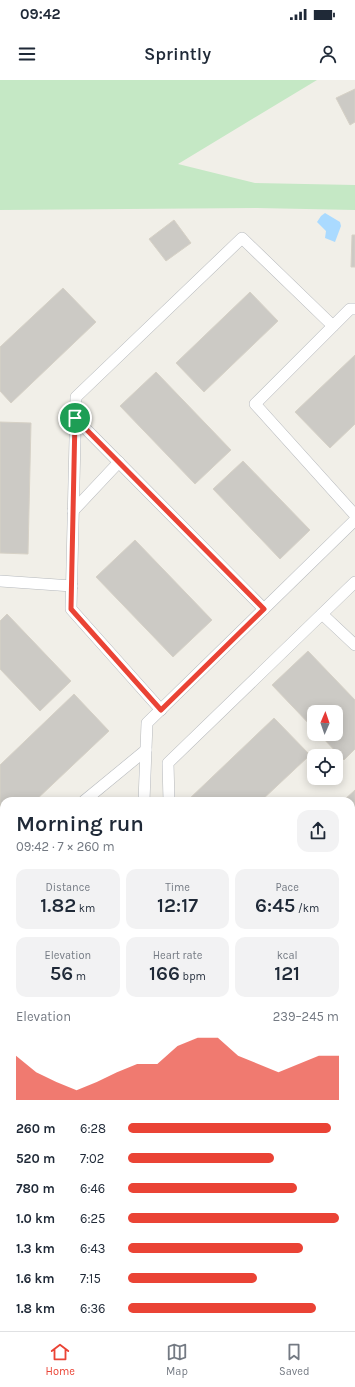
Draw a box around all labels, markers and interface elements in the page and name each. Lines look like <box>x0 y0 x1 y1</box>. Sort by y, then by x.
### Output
text: 09:42 <box>20 5 61 23</box>
icon: menu <box>16 43 38 65</box>
text: Sprintly <box>144 43 211 65</box>
icon: person <box>317 43 339 65</box>
pin <box>58 401 92 435</box>
icon: arrive <box>64 407 86 429</box>
north arrow <box>307 705 343 741</box>
map controls <box>307 705 343 785</box>
button: locate <box>307 749 343 785</box>
button: share <box>297 810 339 852</box>
text: Morning run <box>16 811 144 837</box>
text: 09:42 · 7 × 260 m <box>16 839 115 854</box>
text: Distance <box>46 881 90 894</box>
text: Time <box>165 881 190 894</box>
text: Pace <box>275 881 299 894</box>
text: 1.82 <box>40 894 76 917</box>
text: 12:17 <box>157 894 198 917</box>
text: 6:45 <box>255 894 295 917</box>
text: km <box>76 902 95 915</box>
text: /km <box>295 902 319 915</box>
text: Elevation <box>45 949 91 962</box>
text: Heart rate <box>153 949 202 962</box>
text: kcal <box>277 949 298 962</box>
text: 56 <box>50 962 73 985</box>
text: 166 <box>149 962 180 985</box>
text: 121 <box>274 962 300 985</box>
text: m <box>73 970 86 983</box>
text: bpm <box>180 970 206 983</box>
text: Elevation <box>16 1009 71 1024</box>
text: 239–245 m <box>273 1009 339 1024</box>
text: 260 m <box>16 1121 56 1136</box>
text: 6:28 <box>80 1121 106 1136</box>
text: 520 m <box>16 1151 55 1166</box>
text: 7:02 <box>80 1151 104 1166</box>
text: 780 m <box>16 1181 55 1196</box>
text: 6:46 <box>80 1181 105 1196</box>
text: 1.0 km <box>16 1211 55 1226</box>
text: 6:25 <box>80 1211 105 1226</box>
text: 1.3 km <box>16 1241 55 1256</box>
text: 6:43 <box>80 1241 105 1256</box>
text: 1.6 km <box>16 1271 55 1286</box>
text: 7:15 <box>80 1271 101 1286</box>
text: 1.8 km <box>16 1301 55 1316</box>
text: 6:36 <box>80 1301 106 1316</box>
tab: Home <box>46 1341 75 1378</box>
tab: Map <box>166 1341 188 1378</box>
tab: Saved <box>279 1341 309 1378</box>

